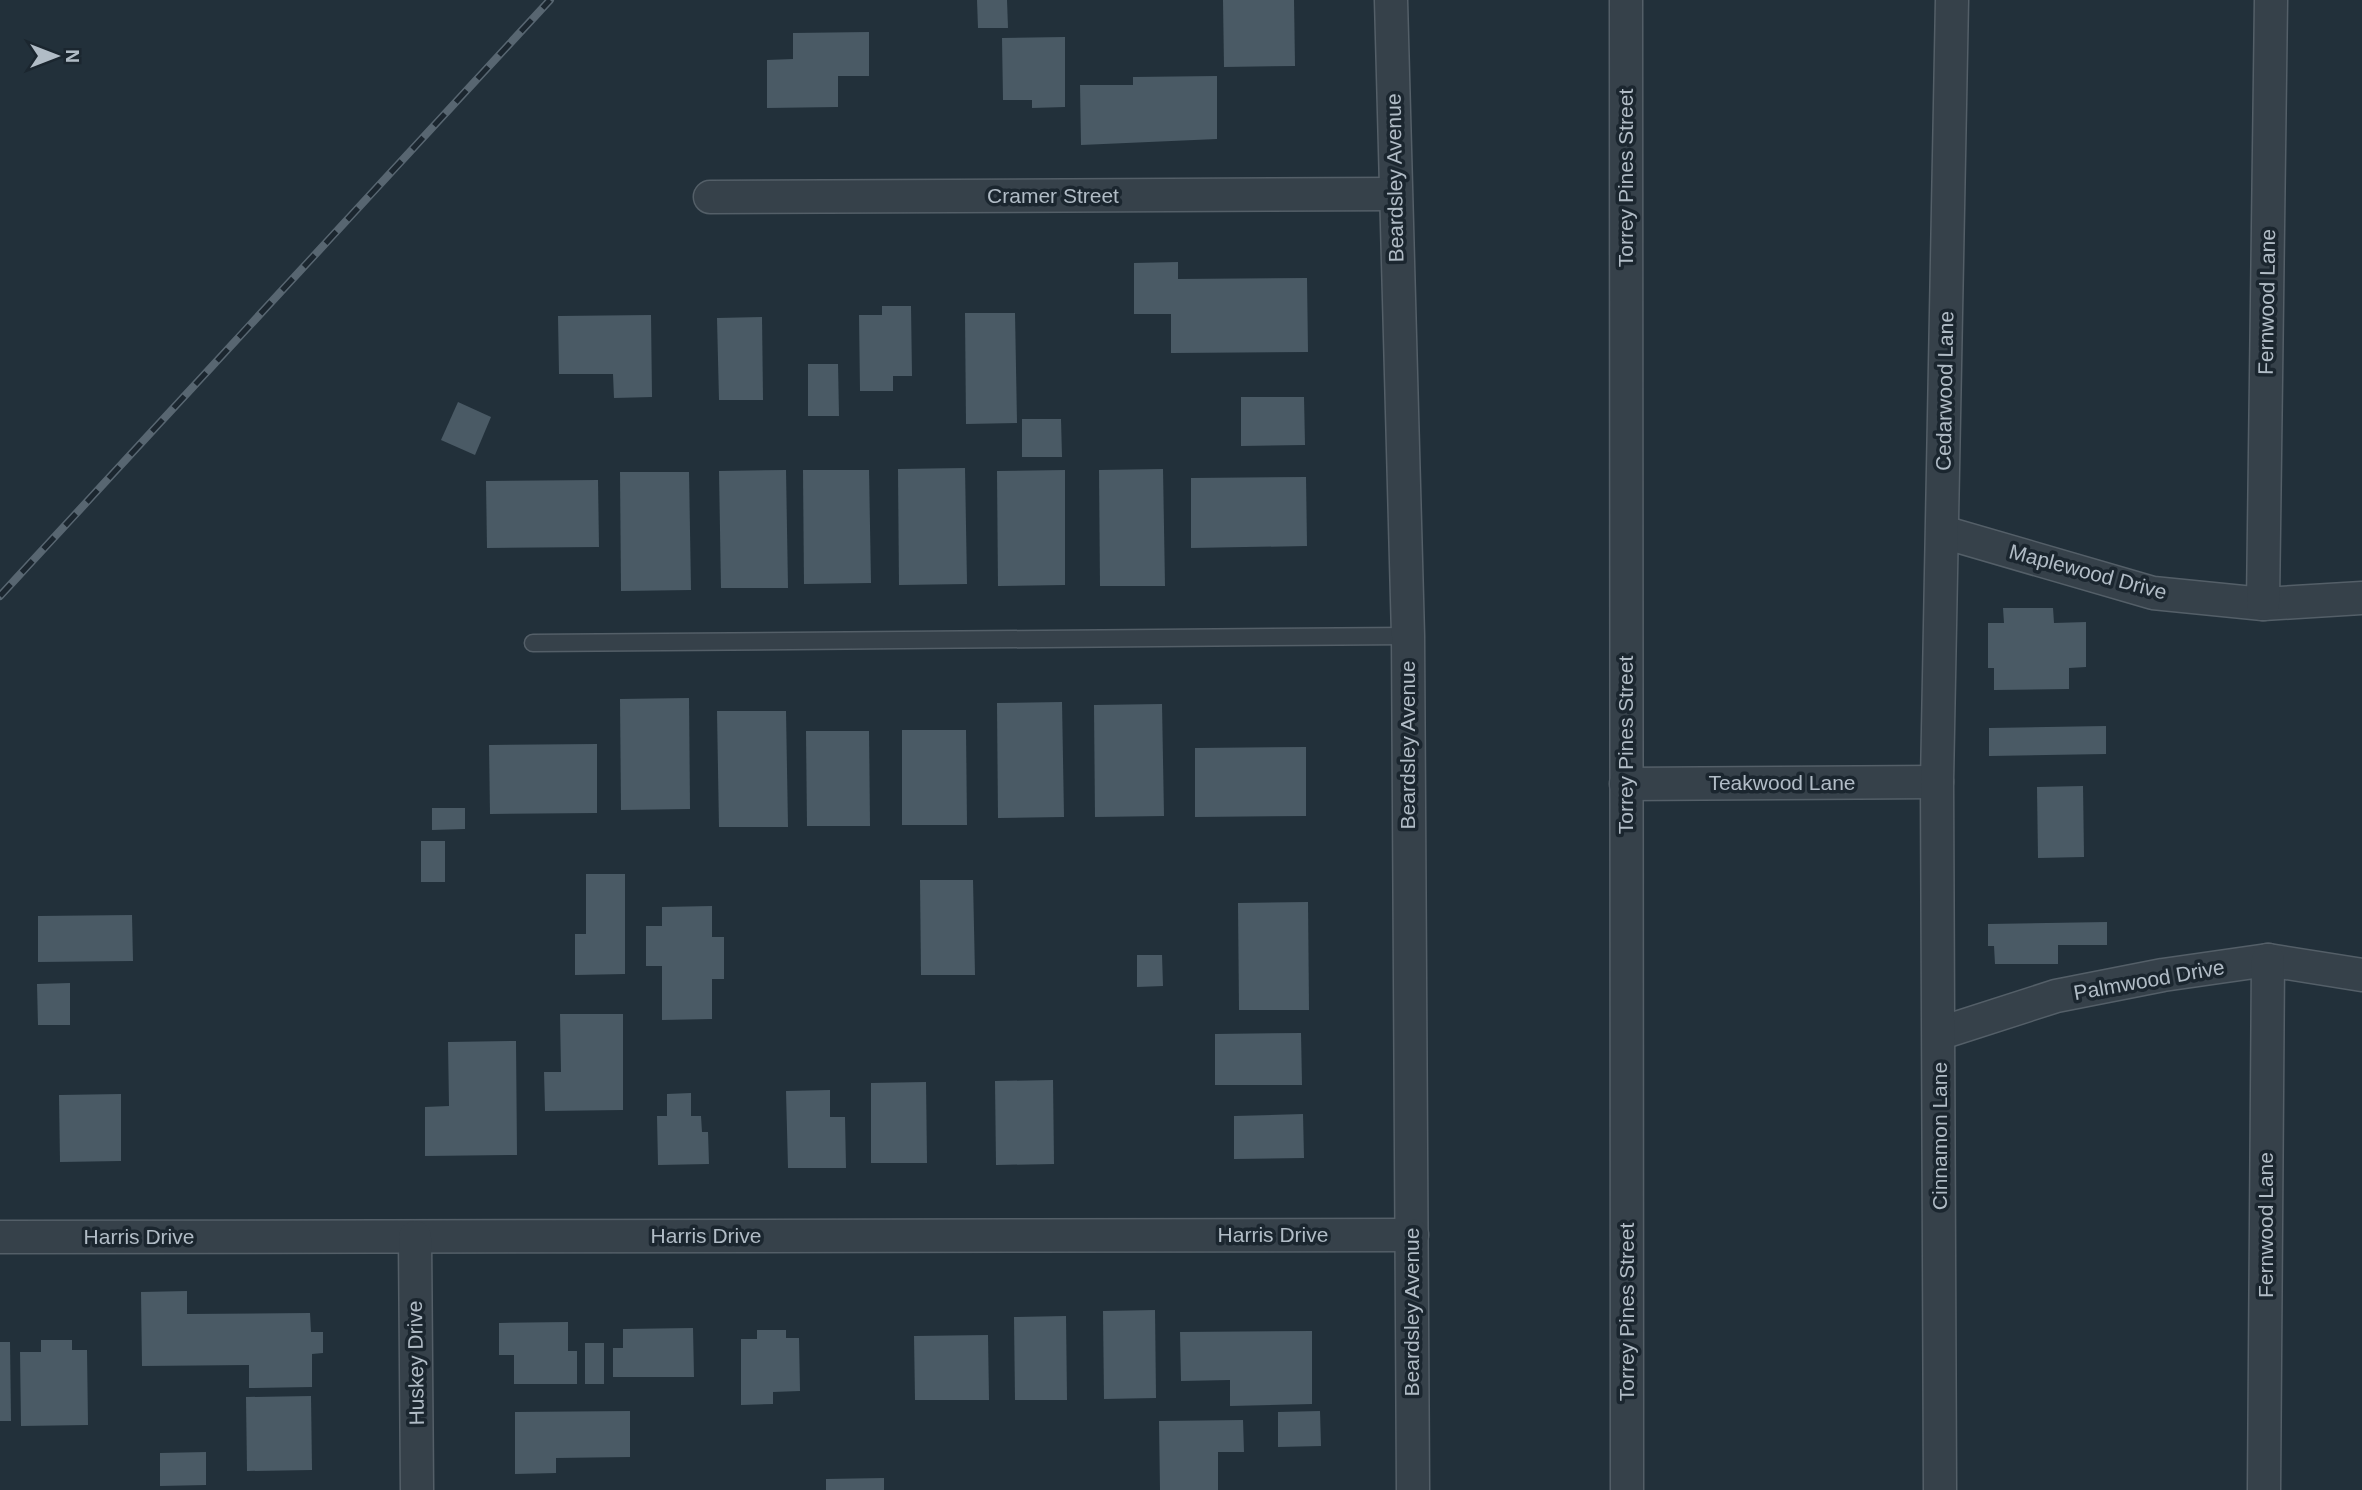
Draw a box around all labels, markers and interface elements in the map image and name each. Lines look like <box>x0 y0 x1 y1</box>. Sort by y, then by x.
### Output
north arrow <box>21 21 91 91</box>
text: N <box>62 49 83 63</box>
street label: Torrey Pines Street <box>1614 89 1637 267</box>
street label: Beardsley Avenue <box>1382 93 1407 263</box>
street label: Cramer Street <box>987 184 1119 207</box>
street label: Fernwood Lane <box>2254 229 2279 375</box>
street label: Cedarwood Lane <box>1932 311 1957 471</box>
street label: Maplewood Drive <box>2007 539 2169 604</box>
street label: Torrey Pines Street <box>1614 656 1637 834</box>
street label: Beardsley Avenue <box>1396 661 1419 829</box>
street label: Teakwood Lane <box>1708 771 1856 794</box>
street label: Palmwood Drive <box>2072 955 2226 1004</box>
street label: Cinnamon Lane <box>1928 1062 1951 1210</box>
street label: Fernwood Lane <box>2254 1152 2277 1298</box>
street label: Harris Drive <box>1218 1223 1328 1246</box>
street label: Torrey Pines Street <box>1615 1223 1638 1401</box>
street label: Harris Drive <box>651 1224 761 1247</box>
street label: Harris Drive <box>84 1225 194 1248</box>
street label: Beardsley Avenue <box>1400 1228 1423 1396</box>
street label: Huskey Drive <box>403 1300 428 1426</box>

